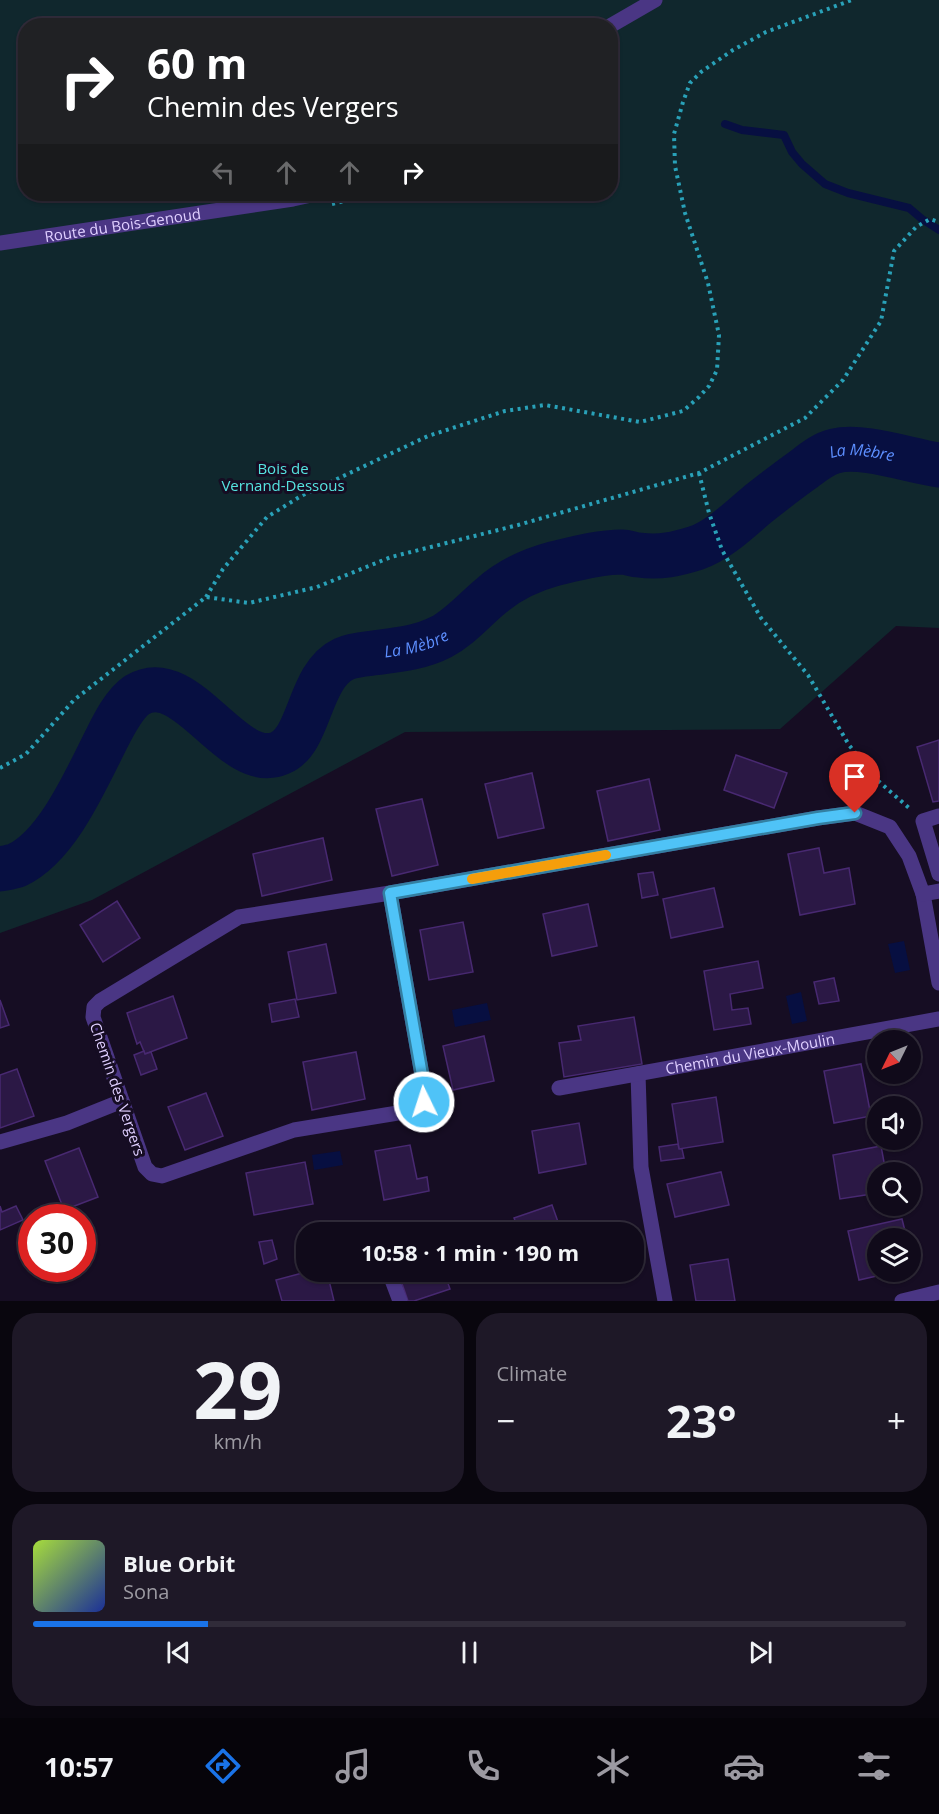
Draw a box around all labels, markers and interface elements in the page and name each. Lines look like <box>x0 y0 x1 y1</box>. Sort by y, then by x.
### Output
text: 60 m <box>147 34 247 91</box>
icon: right <box>48 42 126 120</box>
text: Chemin des Vergers <box>147 88 399 125</box>
icon: left <box>207 156 240 189</box>
icon: ahead <box>270 156 303 189</box>
icon: ahead <box>333 156 366 189</box>
icon: right <box>396 156 429 189</box>
street label: Route du Bois-Genoud <box>43 203 202 246</box>
water label: La Mèbre <box>826 438 897 466</box>
park label: Bois de Vernand-Dessous <box>221 458 345 495</box>
water label: La Mèbre <box>383 624 452 663</box>
pin <box>829 751 880 813</box>
icon: arrive <box>838 760 871 793</box>
street label: Chemin des Vergers <box>86 1020 150 1158</box>
street label: Chemin du Vieux-Moulin <box>664 1028 836 1079</box>
north arrow <box>867 1030 921 1084</box>
map controls <box>867 1030 921 1282</box>
position arrow <box>392 1070 456 1134</box>
button: sound <box>867 1096 921 1150</box>
button: search <box>867 1162 921 1216</box>
speed limit sign: 30 <box>18 1204 96 1282</box>
button: layers <box>867 1228 921 1282</box>
text: 10:58 · 1 min · 190 m <box>361 1237 579 1267</box>
text: 29 <box>193 1336 282 1442</box>
text: Climate <box>497 1360 567 1387</box>
text: 23° <box>666 1390 737 1451</box>
text: − <box>497 1398 515 1443</box>
text: + <box>887 1398 906 1443</box>
text: km/h <box>213 1428 262 1455</box>
text: Blue Orbit <box>123 1548 235 1578</box>
text: Sona <box>123 1578 169 1605</box>
icon: previous <box>162 1636 195 1669</box>
icon: pause <box>453 1636 486 1669</box>
icon: next <box>744 1636 777 1669</box>
icon: directions <box>202 1745 244 1787</box>
icon: music <box>332 1745 374 1787</box>
icon: phone <box>462 1745 504 1787</box>
icon: climate <box>592 1745 634 1787</box>
icon: car <box>723 1745 765 1787</box>
icon: filters <box>853 1745 895 1787</box>
text: 10:57 <box>44 1748 114 1785</box>

